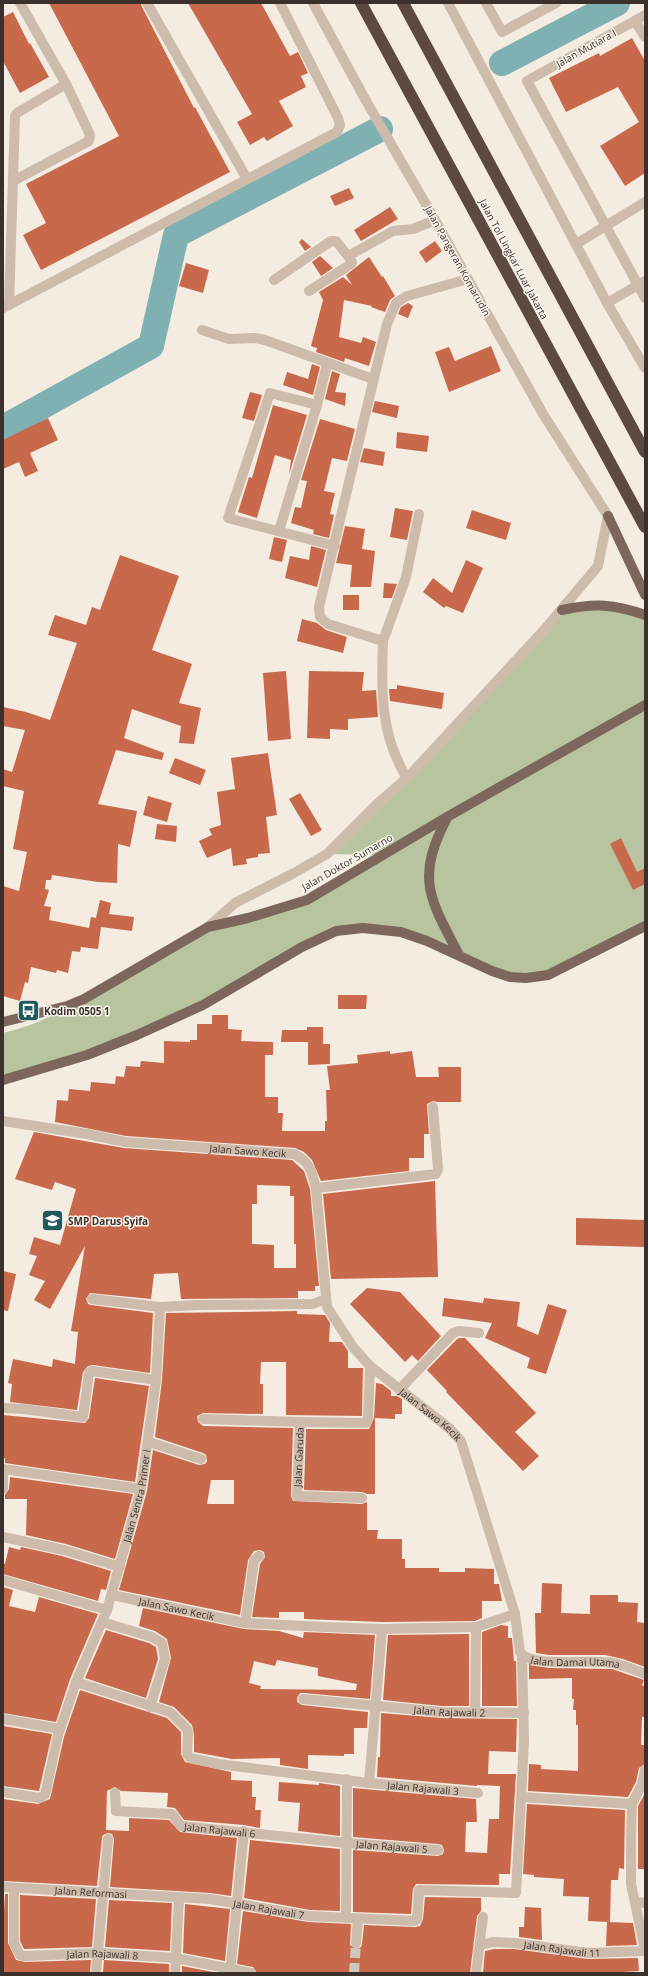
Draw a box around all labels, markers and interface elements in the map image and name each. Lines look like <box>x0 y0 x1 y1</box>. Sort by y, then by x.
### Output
street label: Jalan Mutiara I <box>552 26 619 71</box>
street label: Jalan Tol Lingkar Luar Jakarta <box>476 196 552 322</box>
street label: Jalan Pangeran Komarudin <box>421 202 494 319</box>
street label: Jalan Doktor Sumarno <box>298 830 395 894</box>
bus stop icon: Kodim 0505 1 <box>15 998 41 1024</box>
place label: Kodim 0505 1 <box>44 1004 110 1018</box>
street label: Jalan Sawo Kecik <box>208 1141 287 1160</box>
school or university icon: SMP Darus Syifa <box>39 1208 65 1234</box>
place label: SMP Darus Syifa <box>68 1214 148 1228</box>
street label: Jalan Sawo Kecik <box>396 1384 465 1445</box>
street label: Jalan Garuda <box>290 1427 307 1488</box>
street label: Jalan Sentra Primer I <box>119 1448 153 1545</box>
street label: Jalan Sawo Kecik <box>137 1594 216 1624</box>
street label: Jalan Damai Utama <box>528 1652 621 1671</box>
street label: Jalan Rajawali 2 <box>412 1702 486 1720</box>
street label: Jalan Rajawali 3 <box>386 1778 460 1798</box>
street label: Jalan Rajawali 6 <box>182 1819 256 1841</box>
street label: Jalan Rajawali 5 <box>355 1837 428 1856</box>
street label: Jalan Reformasi <box>53 1883 127 1901</box>
street label: Jalan Rajawali 7 <box>231 1896 306 1922</box>
street label: Jalan Rajawali 11 <box>522 1937 601 1960</box>
street label: Jalan Rajawali 8 <box>65 1946 139 1963</box>

